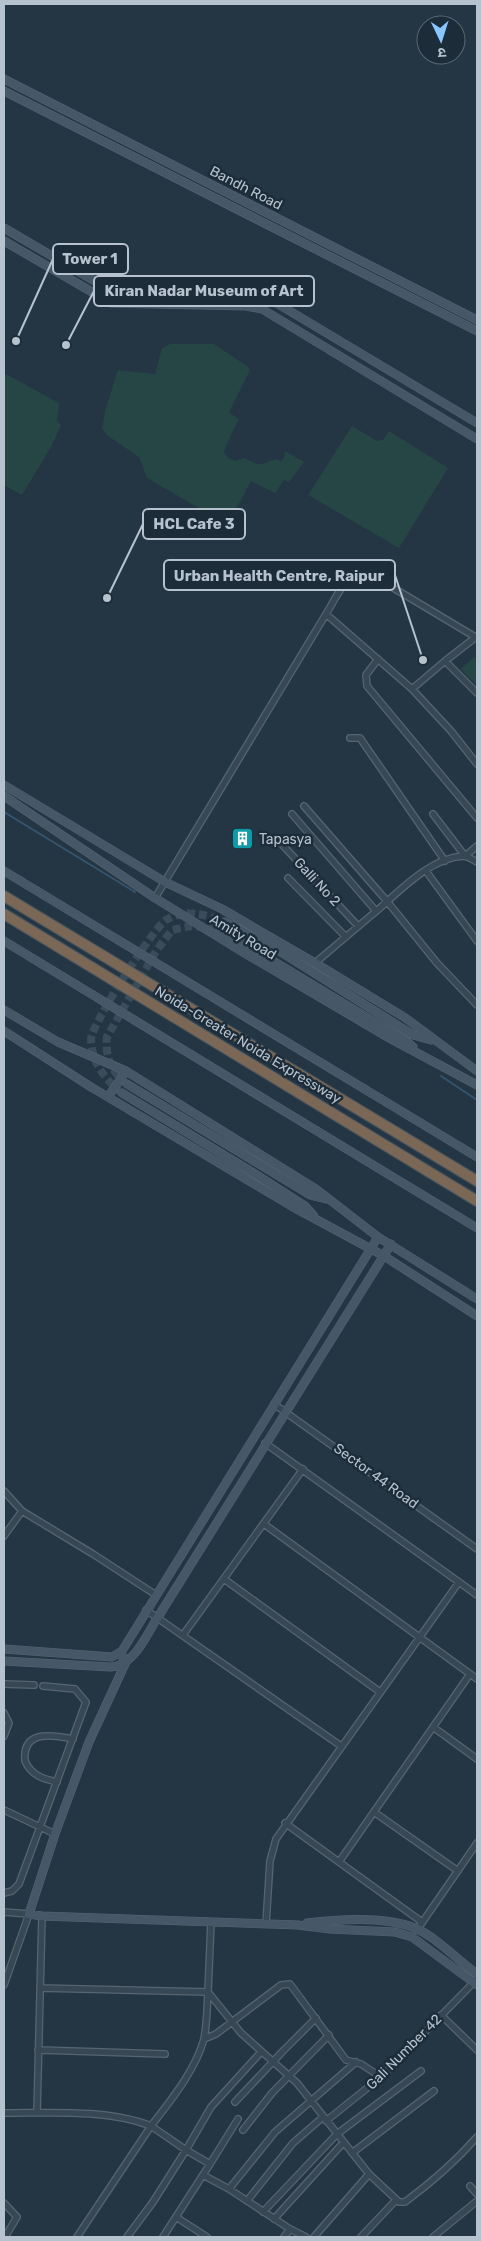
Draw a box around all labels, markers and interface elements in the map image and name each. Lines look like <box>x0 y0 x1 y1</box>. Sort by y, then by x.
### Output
north arrow <box>416 15 466 65</box>
text: उ <box>436 44 447 61</box>
street label: Bandh Road <box>207 162 285 214</box>
callout: Tower 1 <box>53 244 128 274</box>
text: Tower 1 <box>62 250 118 268</box>
callout: Kiran Nadar Museum of Art <box>94 276 314 306</box>
text: Kiran Nadar Museum of Art <box>105 282 303 300</box>
callout: HCL Cafe 3 <box>143 509 245 539</box>
text: HCL Cafe 3 <box>153 515 235 533</box>
callout: Urban Health Centre, Raipur <box>164 560 395 590</box>
text: Urban Health Centre, Raipur <box>174 567 384 585</box>
building icon: Tapasya <box>231 827 255 851</box>
place label: Tapasya <box>259 831 312 848</box>
street label: Galli No 2 <box>290 854 344 910</box>
street label: Amity Road <box>207 910 279 964</box>
street label: Noida-Greater Noida Expressway <box>152 983 344 1108</box>
street label: Sector 44 Road <box>330 1440 422 1512</box>
street label: Gali Number 42 <box>363 2011 445 2093</box>

